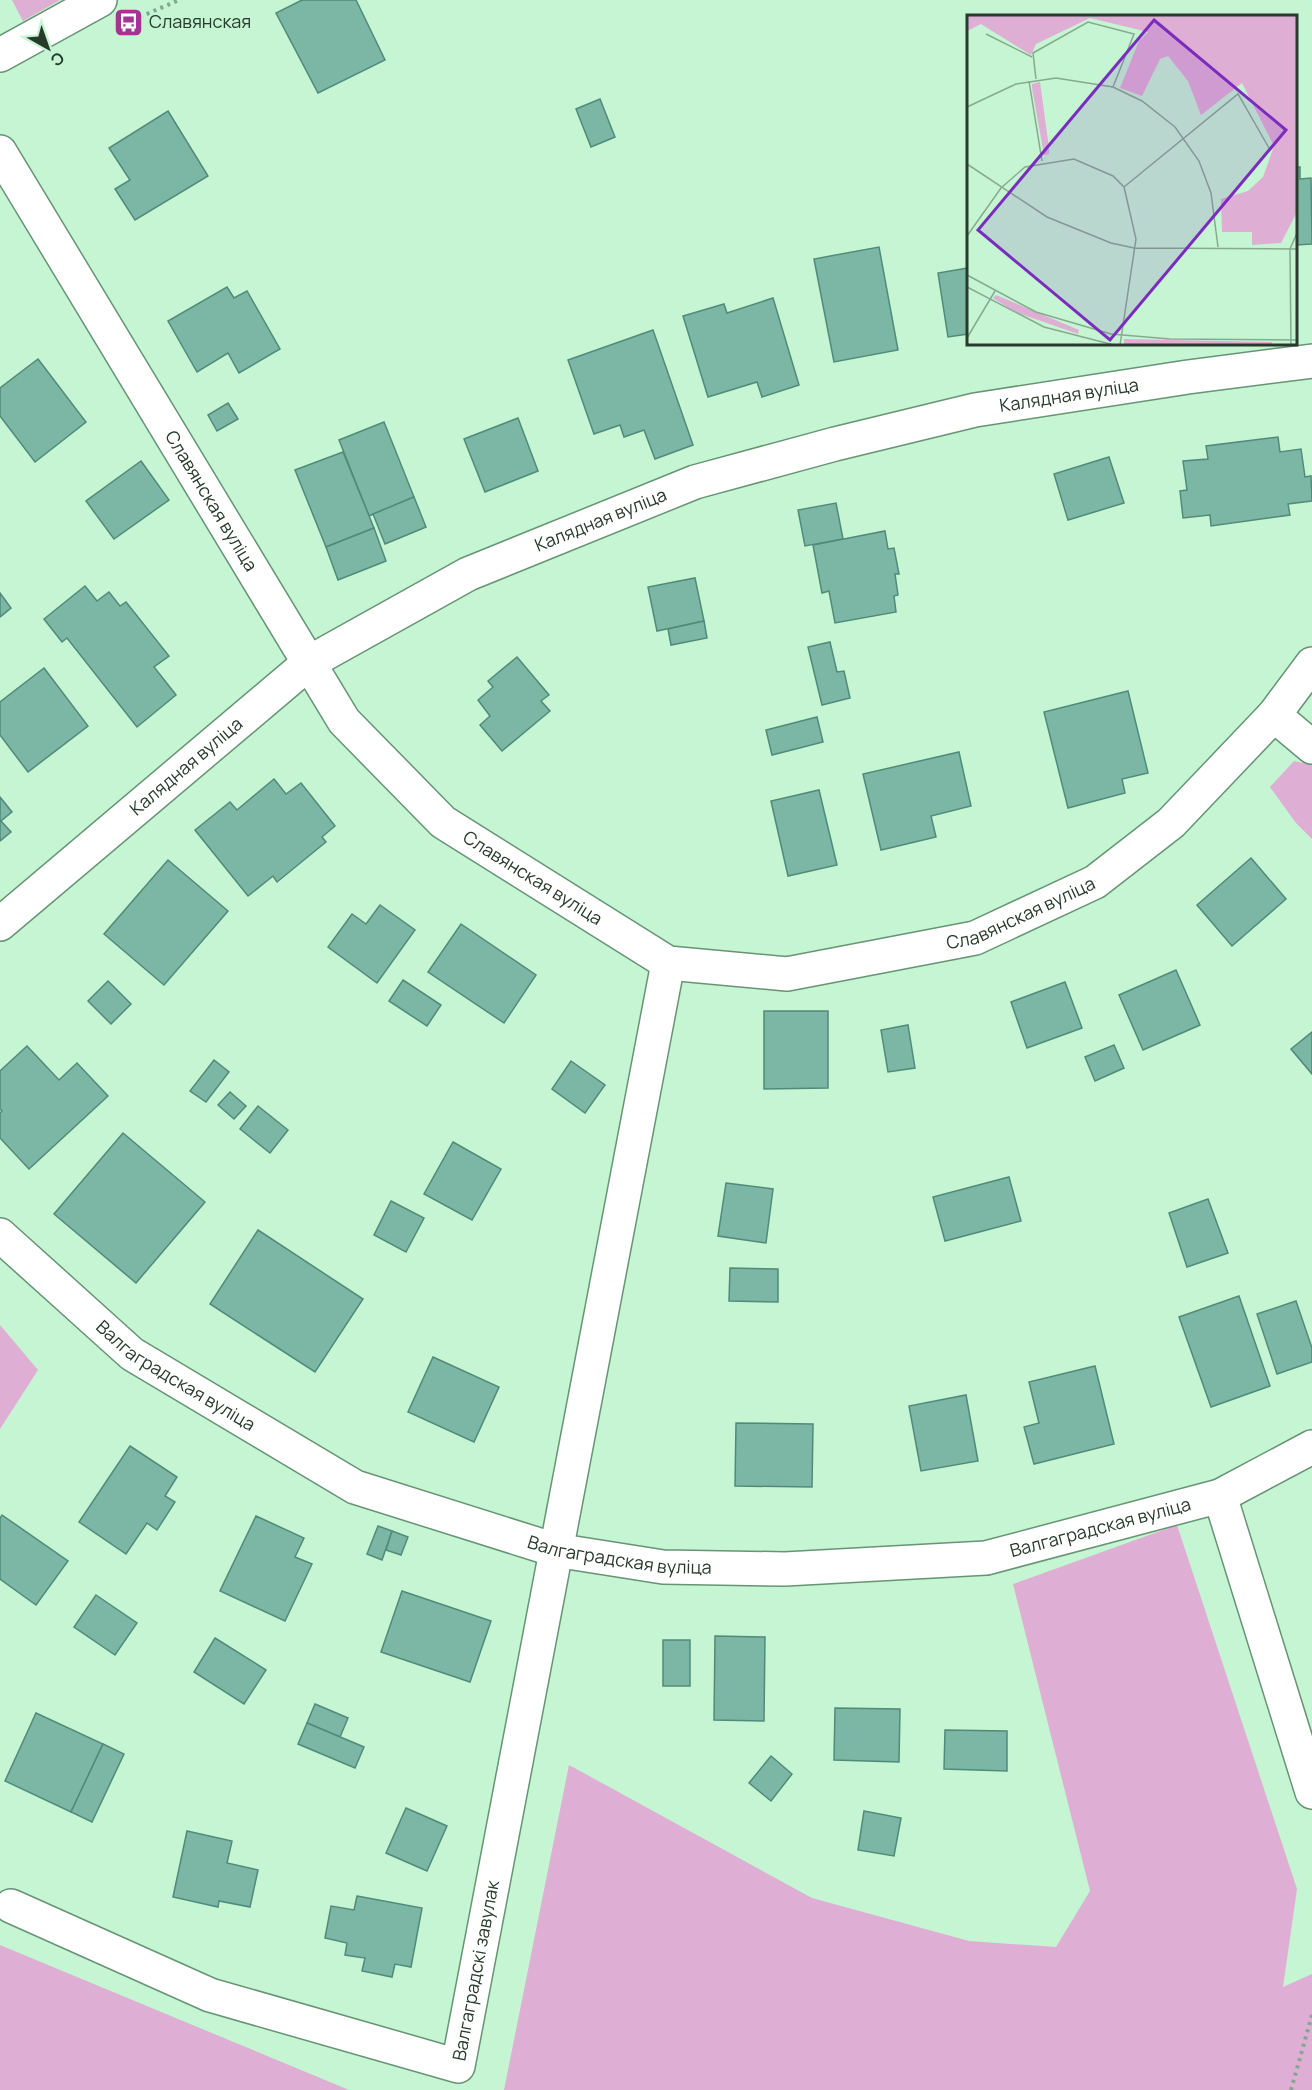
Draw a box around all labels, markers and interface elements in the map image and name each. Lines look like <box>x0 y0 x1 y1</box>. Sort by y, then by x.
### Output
bus stop icon: Славянская <box>112 6 144 38</box>
place label: Славянская <box>149 9 251 33</box>
inset map <box>967 15 1297 345</box>
north arrow <box>18 18 78 78</box>
text: С <box>46 47 69 72</box>
street label: Калядная вуліца <box>998 372 1140 417</box>
street label: Славянская вуліца <box>160 426 264 575</box>
street label: Калядная вуліца <box>531 482 670 557</box>
street label: Калядная вуліца <box>124 711 247 820</box>
street label: Славянская вуліца <box>459 825 607 930</box>
street label: Славянская вуліца <box>944 871 1099 954</box>
street label: Валгаградская вуліца <box>91 1314 260 1436</box>
street label: Валгаградская вуліца <box>1007 1491 1193 1562</box>
street label: Валгаградская вуліца <box>525 1529 712 1579</box>
street label: Валгаградскі завулак <box>446 1877 504 2063</box>

